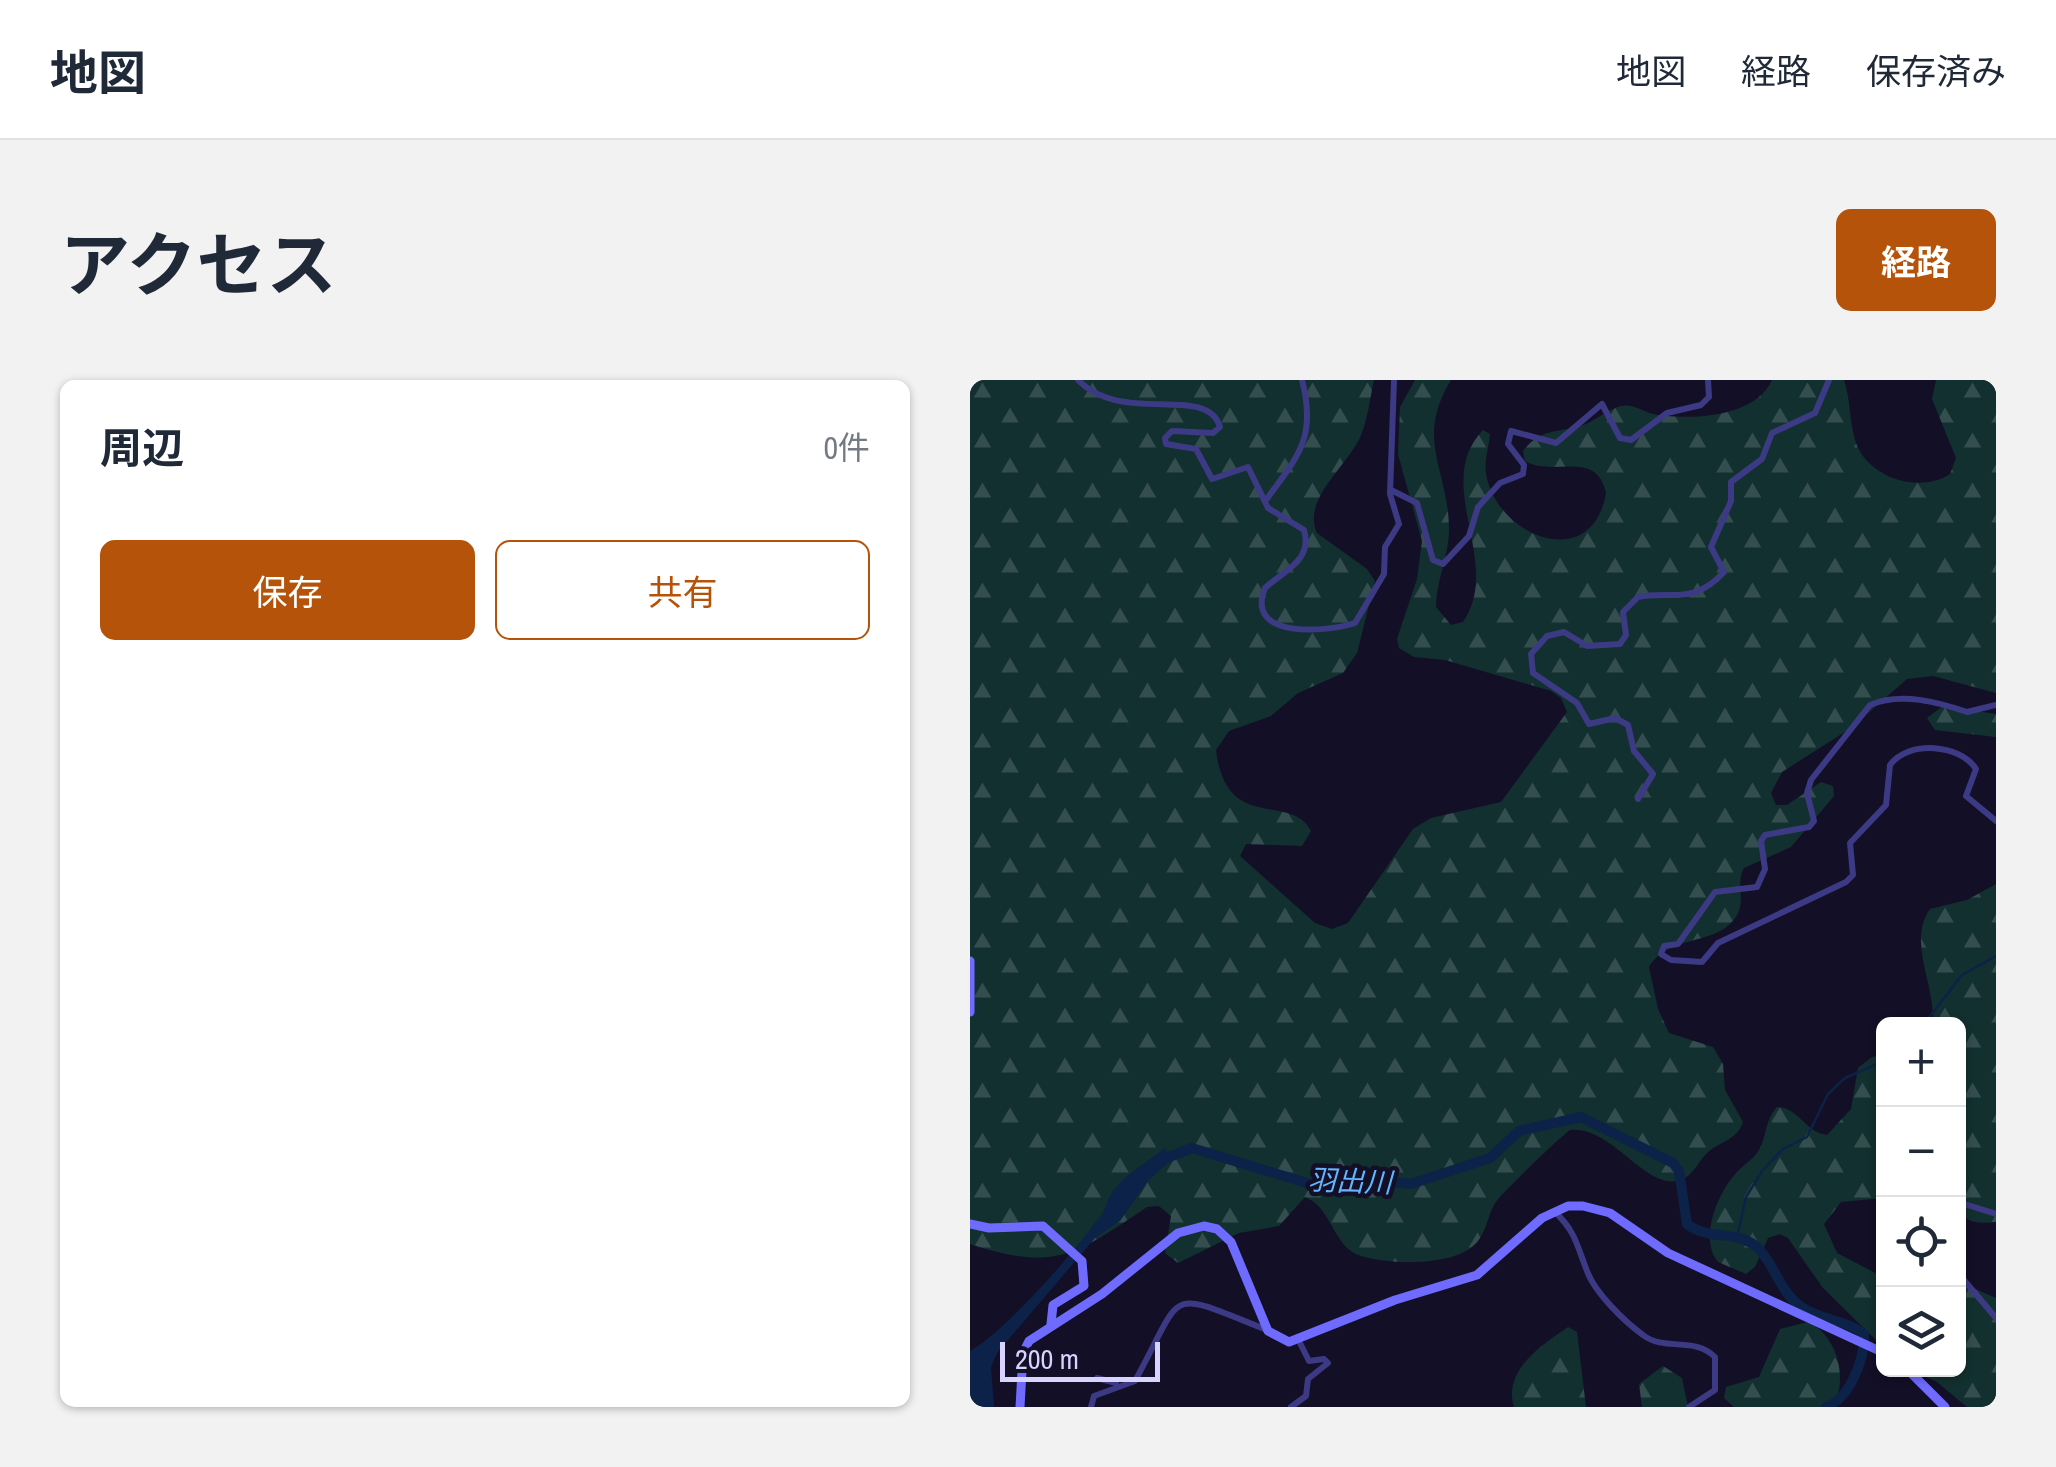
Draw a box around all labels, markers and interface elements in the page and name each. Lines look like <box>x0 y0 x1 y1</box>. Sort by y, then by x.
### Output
text: 地図 <box>50 40 146 105</box>
text: 地図 <box>1616 48 1686 95</box>
text: 経路 <box>1741 48 1811 95</box>
text: 保存済み <box>1866 48 2006 95</box>
button: 経路 <box>1836 209 1996 311</box>
text: アクセス <box>60 218 337 312</box>
text: 周辺 <box>100 420 184 476</box>
text: 0件 <box>823 426 870 469</box>
button: 保存 <box>100 540 475 640</box>
button: 共有 <box>495 540 870 640</box>
map controls <box>1876 1017 1966 1377</box>
button: + <box>1876 1017 1966 1107</box>
button: − <box>1876 1107 1966 1197</box>
water label: 羽出川 <box>1307 1161 1396 1202</box>
button: locate <box>1876 1197 1966 1287</box>
button: layers <box>1876 1287 1966 1377</box>
scale bar <box>1000 1337 1160 1381</box>
text: 200 m <box>1015 1340 1079 1378</box>

